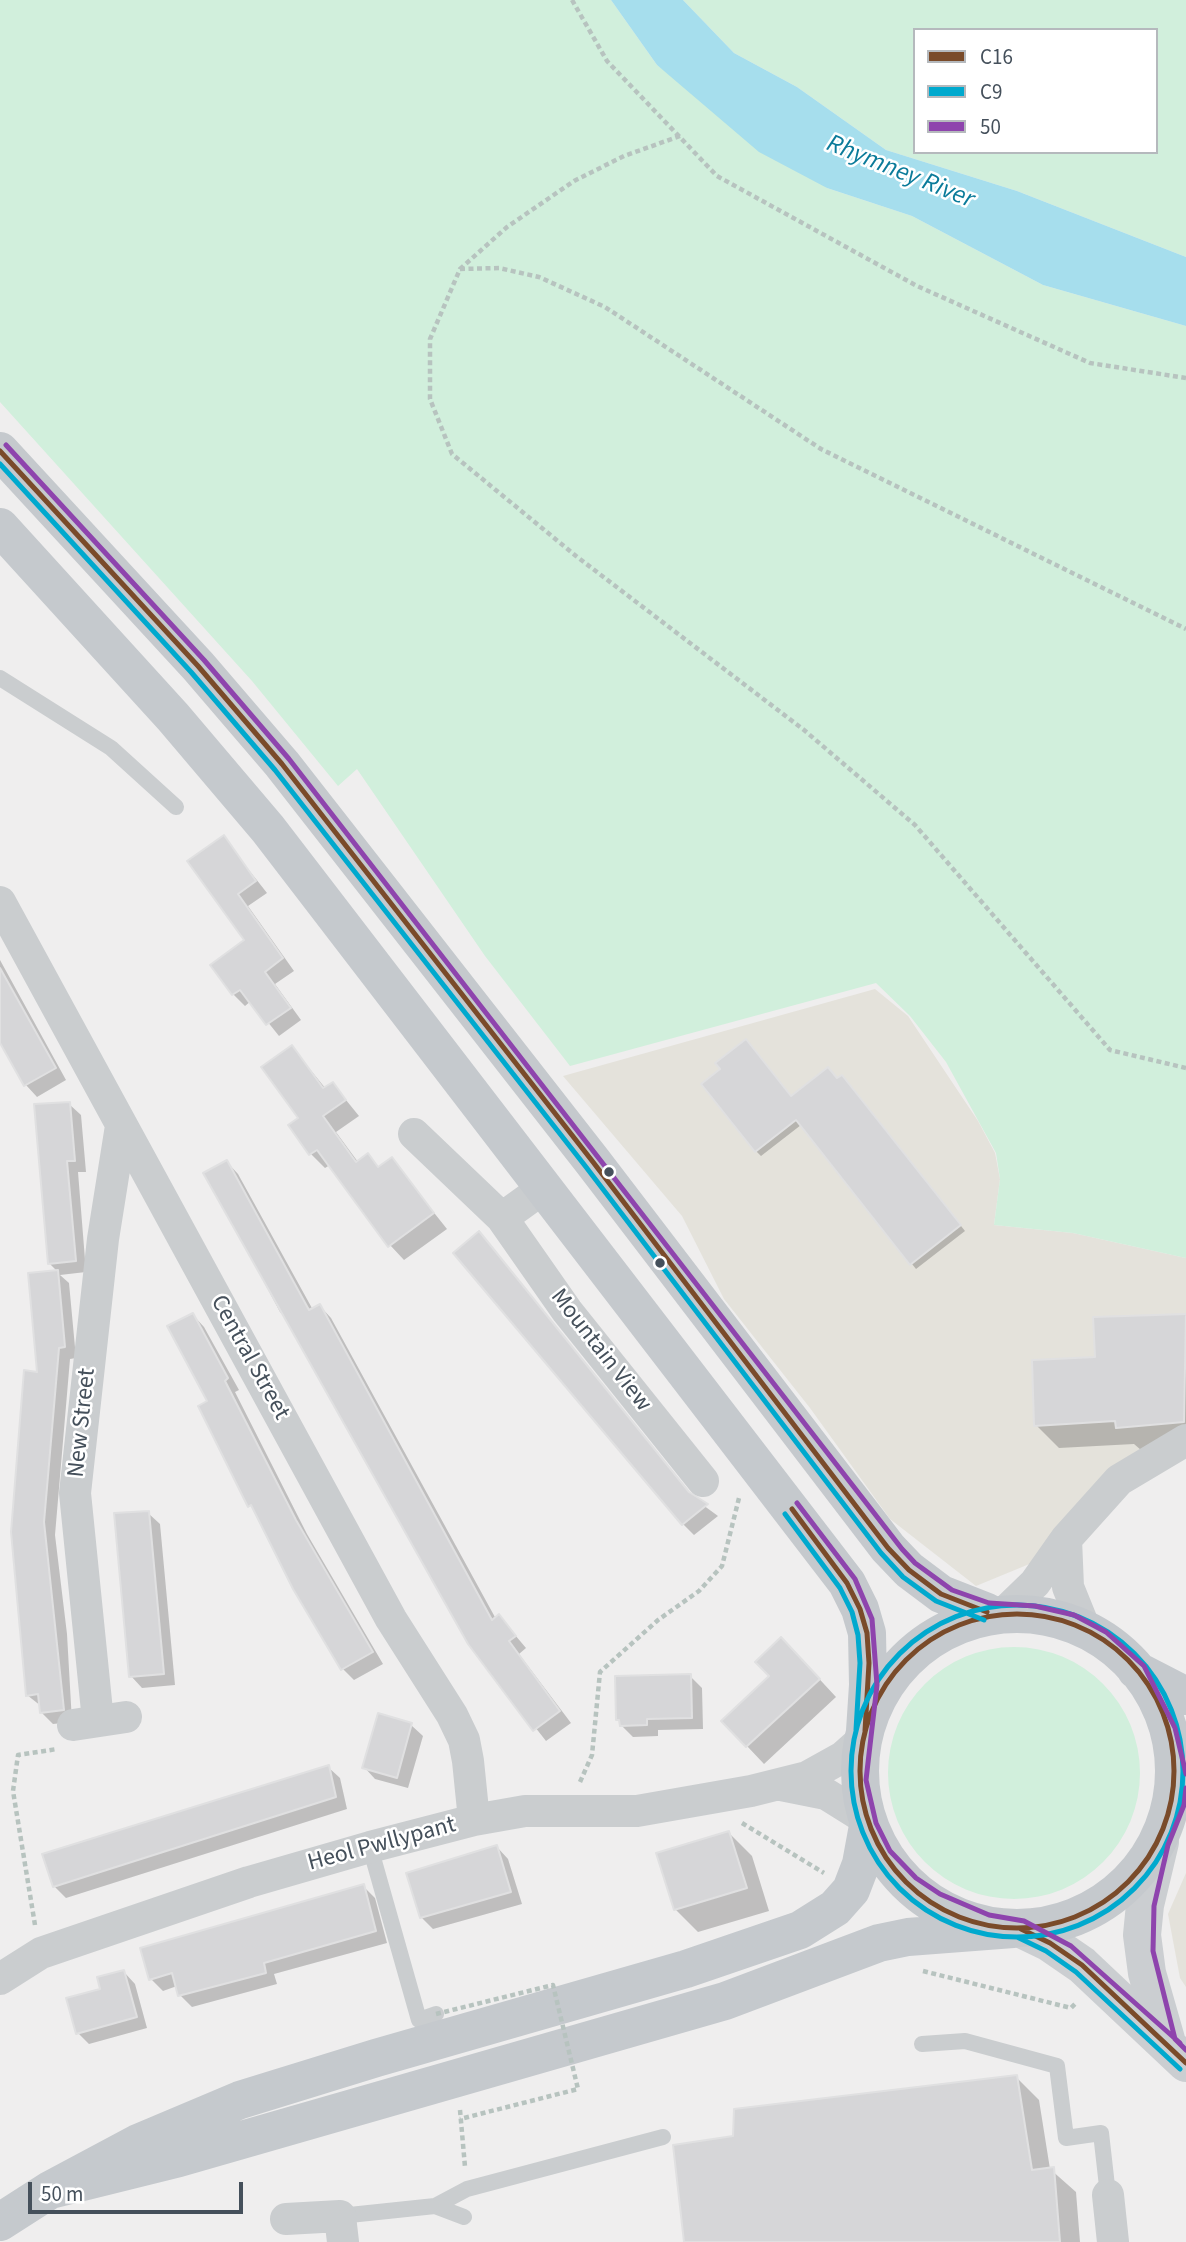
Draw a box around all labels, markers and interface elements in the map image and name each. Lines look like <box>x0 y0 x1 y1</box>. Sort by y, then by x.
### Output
legend <box>913 28 1158 154</box>
text: C16 <box>980 42 1013 72</box>
text: C9 <box>980 77 1002 107</box>
text: 50 <box>980 112 1001 142</box>
water label: Rhymney River <box>822 129 978 217</box>
unlabelled marker <box>602 1165 616 1179</box>
unlabelled marker <box>653 1256 667 1270</box>
street label: Mountain View <box>543 1284 657 1418</box>
street label: Central Street <box>203 1291 295 1425</box>
street label: New Street <box>63 1367 103 1479</box>
street label: Heol Pwllypant <box>305 1811 459 1879</box>
scale bar <box>32 2168 247 2212</box>
text: 50 m <box>41 2179 83 2209</box>

